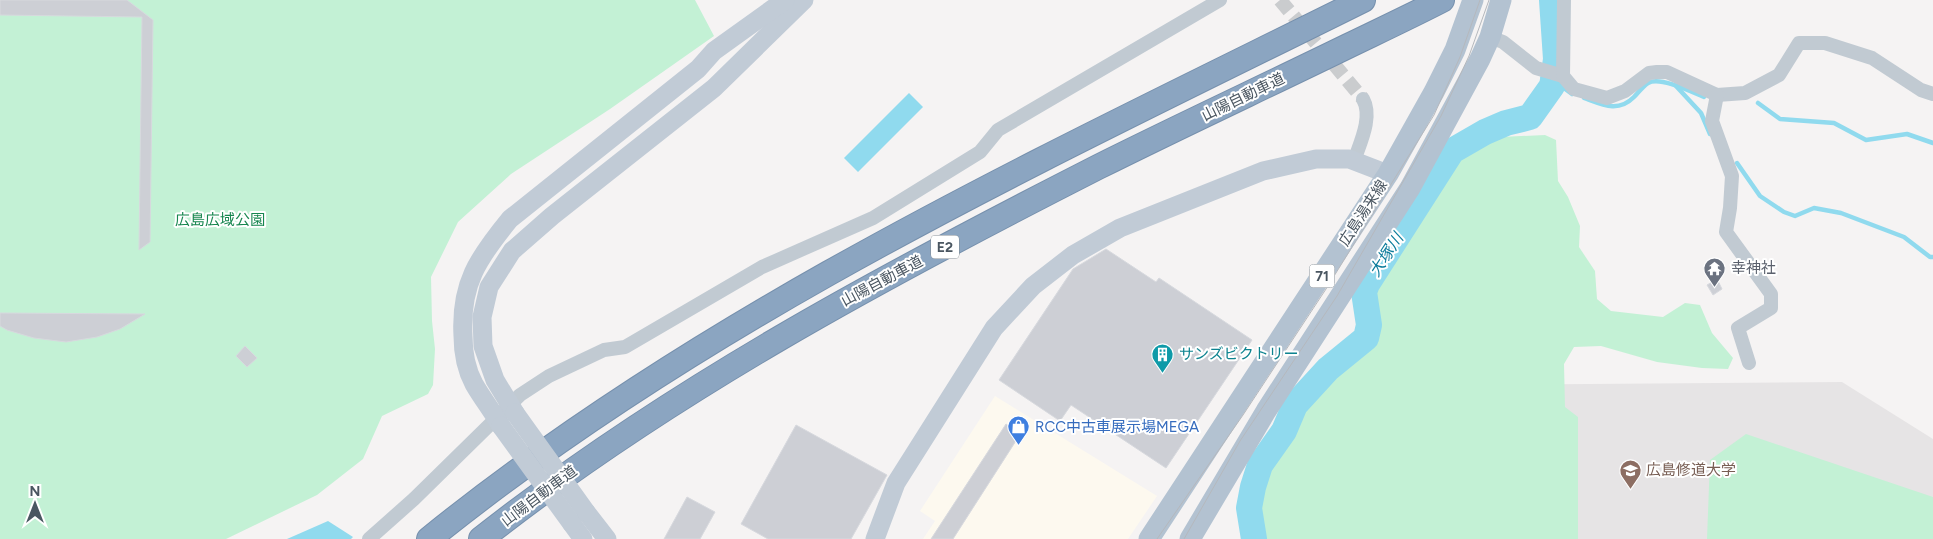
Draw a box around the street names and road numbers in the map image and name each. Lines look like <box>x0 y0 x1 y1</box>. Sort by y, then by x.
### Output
street label: 山陽自動車道 <box>1199 69 1287 125</box>
street label: 広島湯来線 <box>1335 177 1391 249</box>
road number: E2 <box>931 236 959 258</box>
street label: 山陽自動車道 <box>838 252 926 310</box>
road number: 71 <box>1310 264 1334 288</box>
street label: 山陽自動車道 <box>498 462 580 530</box>

